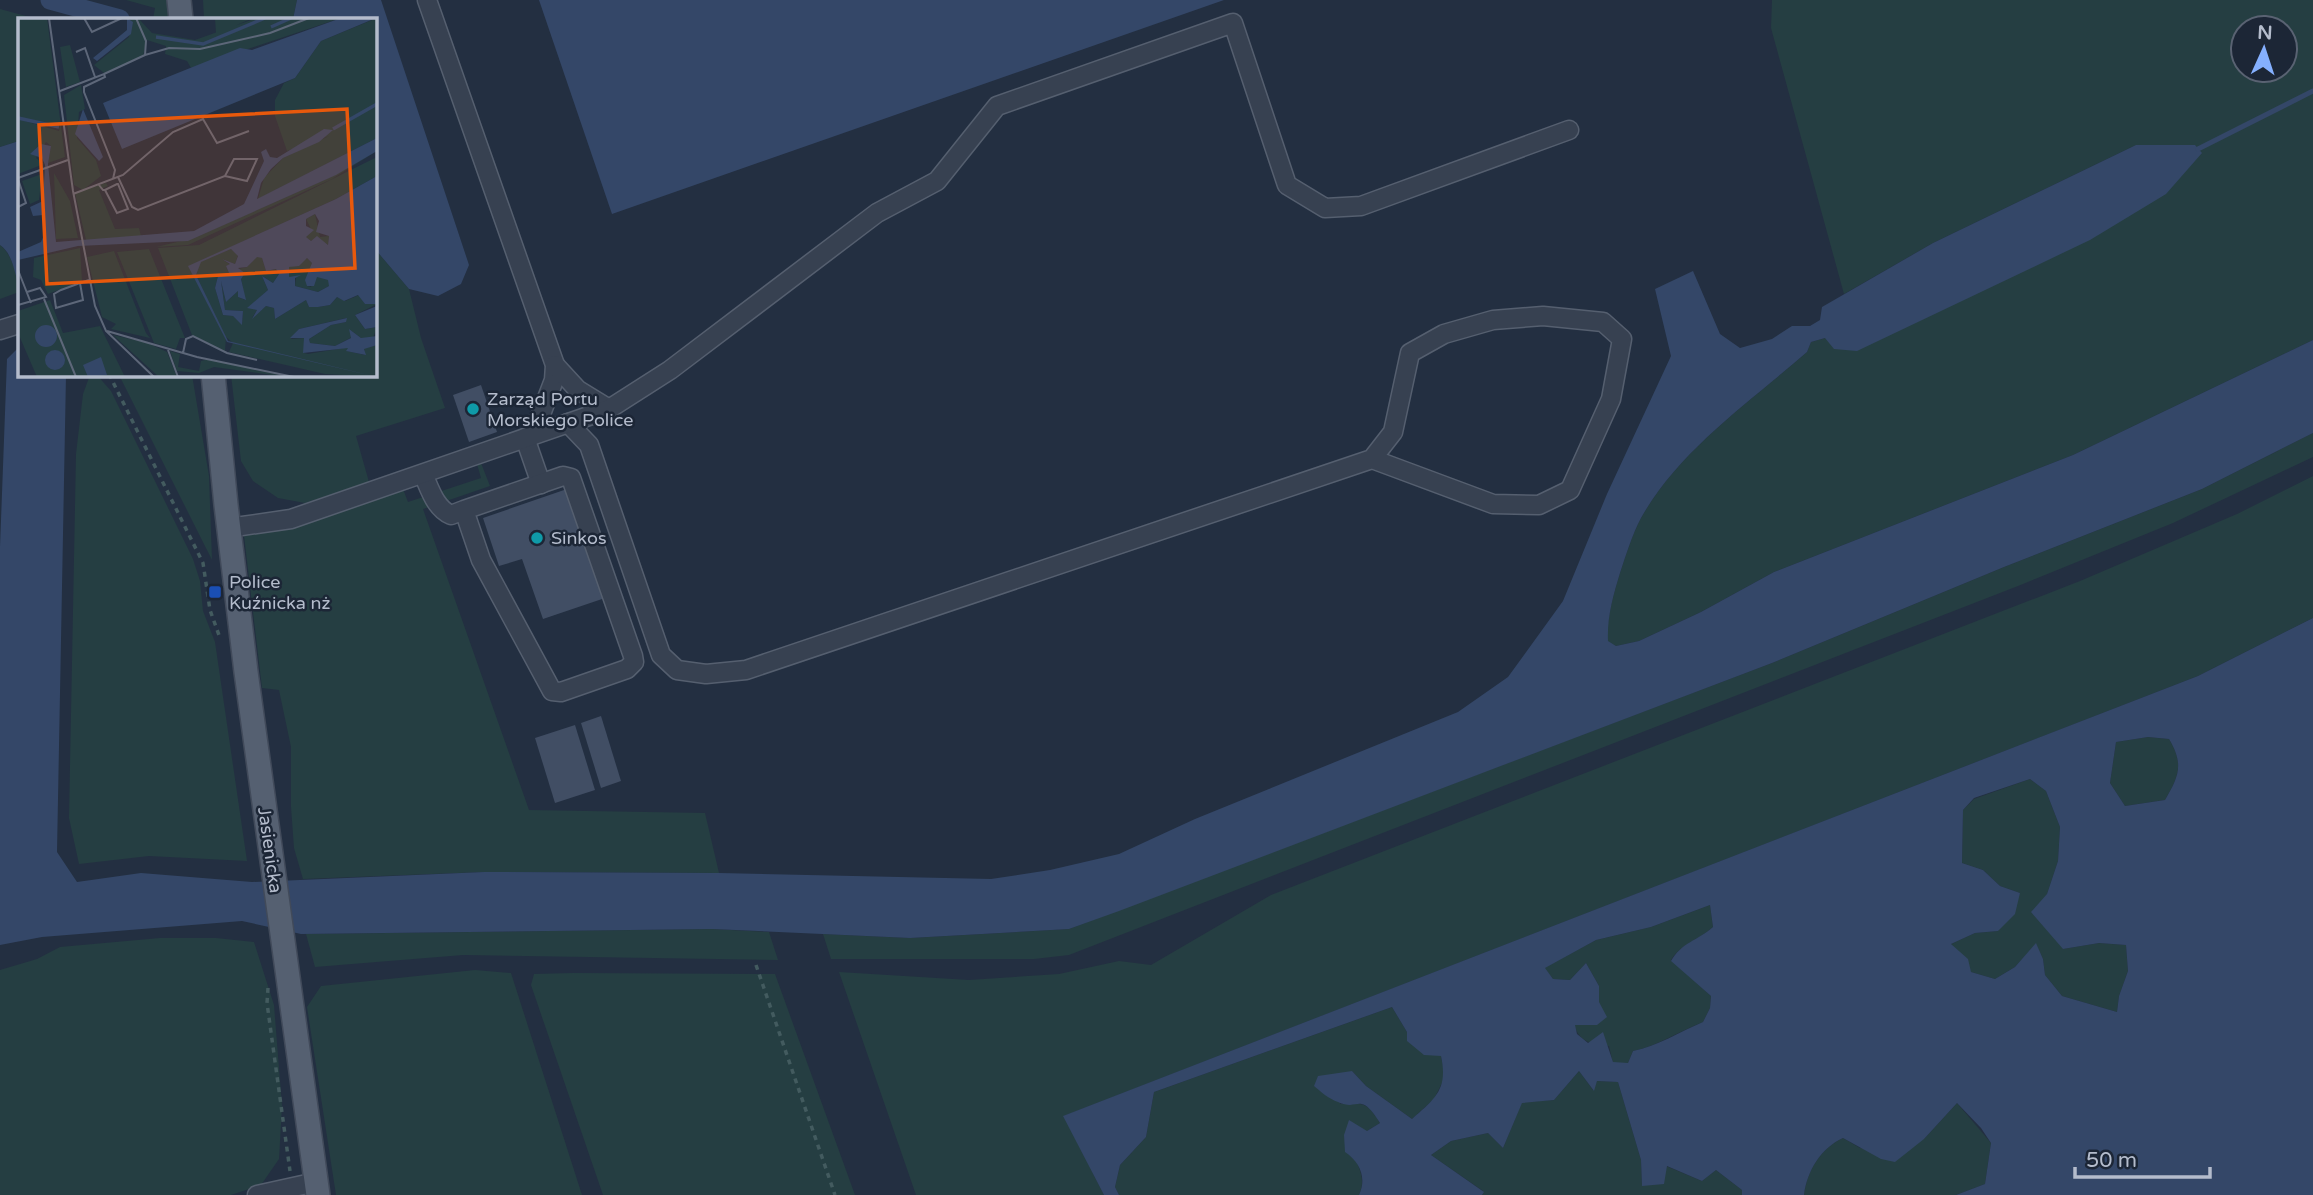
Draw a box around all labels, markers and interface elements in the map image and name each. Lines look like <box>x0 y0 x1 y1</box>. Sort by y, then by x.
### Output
north arrow <box>2229 14 2299 84</box>
inset map <box>18 18 376 376</box>
text: N <box>2257 22 2273 44</box>
place label: Zarząd Portu Morskiego Police <box>487 388 634 431</box>
marker: Zarząd Portu Morskiego Police <box>465 401 481 417</box>
place label: Sinkos <box>551 527 607 549</box>
marker: Sinkos <box>529 530 545 546</box>
place label: Police Kuźnicka nż <box>229 571 330 614</box>
marker: Police Kuźnicka nż <box>207 584 223 600</box>
street label: Jasienicka <box>253 806 287 894</box>
scale bar <box>2075 1136 2210 1180</box>
text: 50 m <box>2086 1148 2137 1173</box>

